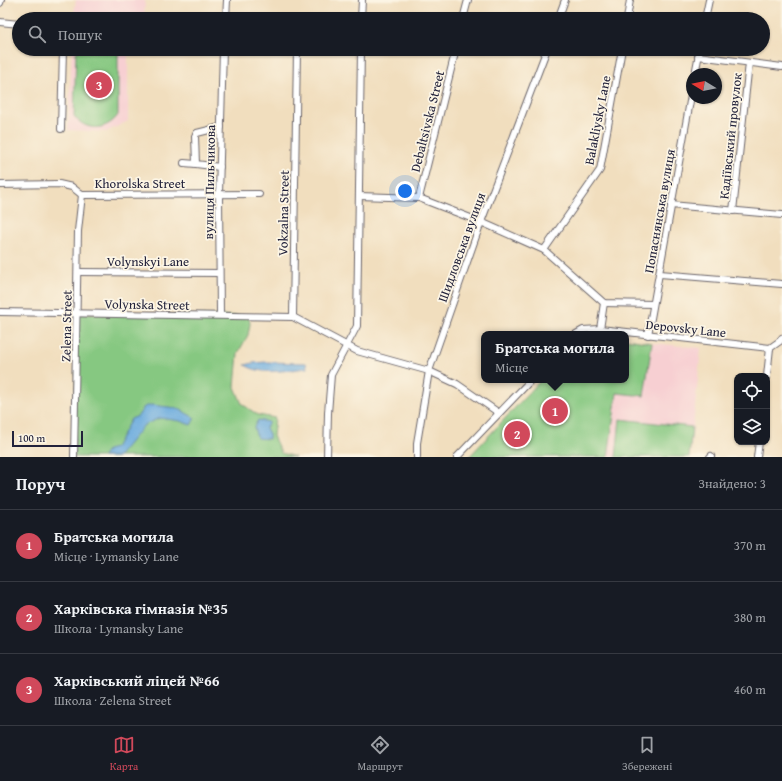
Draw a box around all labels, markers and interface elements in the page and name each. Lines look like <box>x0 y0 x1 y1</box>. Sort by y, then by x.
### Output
search box <box>12 12 770 56</box>
icon: search <box>26 23 48 45</box>
text: Пошук <box>58 24 102 45</box>
street label: Debaltsivska Street <box>406 68 449 174</box>
north arrow <box>686 68 722 104</box>
pin: 3 <box>86 70 112 100</box>
street label: Кадіївський провулок <box>714 72 747 200</box>
street label: Balakliysky Lane <box>580 74 615 166</box>
street label: вулиця Пильчикова <box>199 124 220 240</box>
street label: Попаснянська вулиця <box>639 147 680 275</box>
street label: Vokzalna Street <box>273 170 294 256</box>
street label: Khorolska Street <box>95 174 186 193</box>
your location <box>395 181 415 201</box>
street label: Шидловська вулиця <box>433 189 490 305</box>
street label: Volynskyi Lane <box>107 252 189 271</box>
street label: Zelena Street <box>56 289 77 362</box>
street label: Volynska Street <box>104 294 190 315</box>
street label: Depovsky Lane <box>645 315 727 342</box>
popup <box>481 331 629 383</box>
text: Братська могила <box>495 337 615 358</box>
text: Місце <box>495 358 528 377</box>
map controls <box>734 373 770 445</box>
button: locate <box>734 373 770 409</box>
pin: 1 <box>542 396 568 426</box>
button: layers <box>734 409 770 445</box>
pin: 2 <box>504 419 530 449</box>
scale bar <box>12 429 83 448</box>
text: 100 m <box>18 430 45 446</box>
text: Поруч <box>16 471 65 496</box>
text: Знайдено: 3 <box>698 474 766 493</box>
text: Братська могила <box>54 526 174 547</box>
text: 1 <box>26 536 32 555</box>
text: 370 m <box>734 536 766 555</box>
text: Місце · Lymansky Lane <box>54 547 179 566</box>
text: Харківська гімназія №35 <box>54 598 228 619</box>
text: 2 <box>26 608 32 627</box>
text: 380 m <box>734 608 766 627</box>
text: Школа · Lymansky Lane <box>54 619 183 638</box>
text: Харківський ліцей №66 <box>54 670 220 691</box>
text: 3 <box>26 680 32 699</box>
text: 460 m <box>734 680 766 699</box>
text: Школа · Zelena Street <box>54 691 171 710</box>
tab: Карта <box>110 734 138 774</box>
tab: Маршрут <box>358 734 403 774</box>
tab: Збережені <box>622 734 672 774</box>

